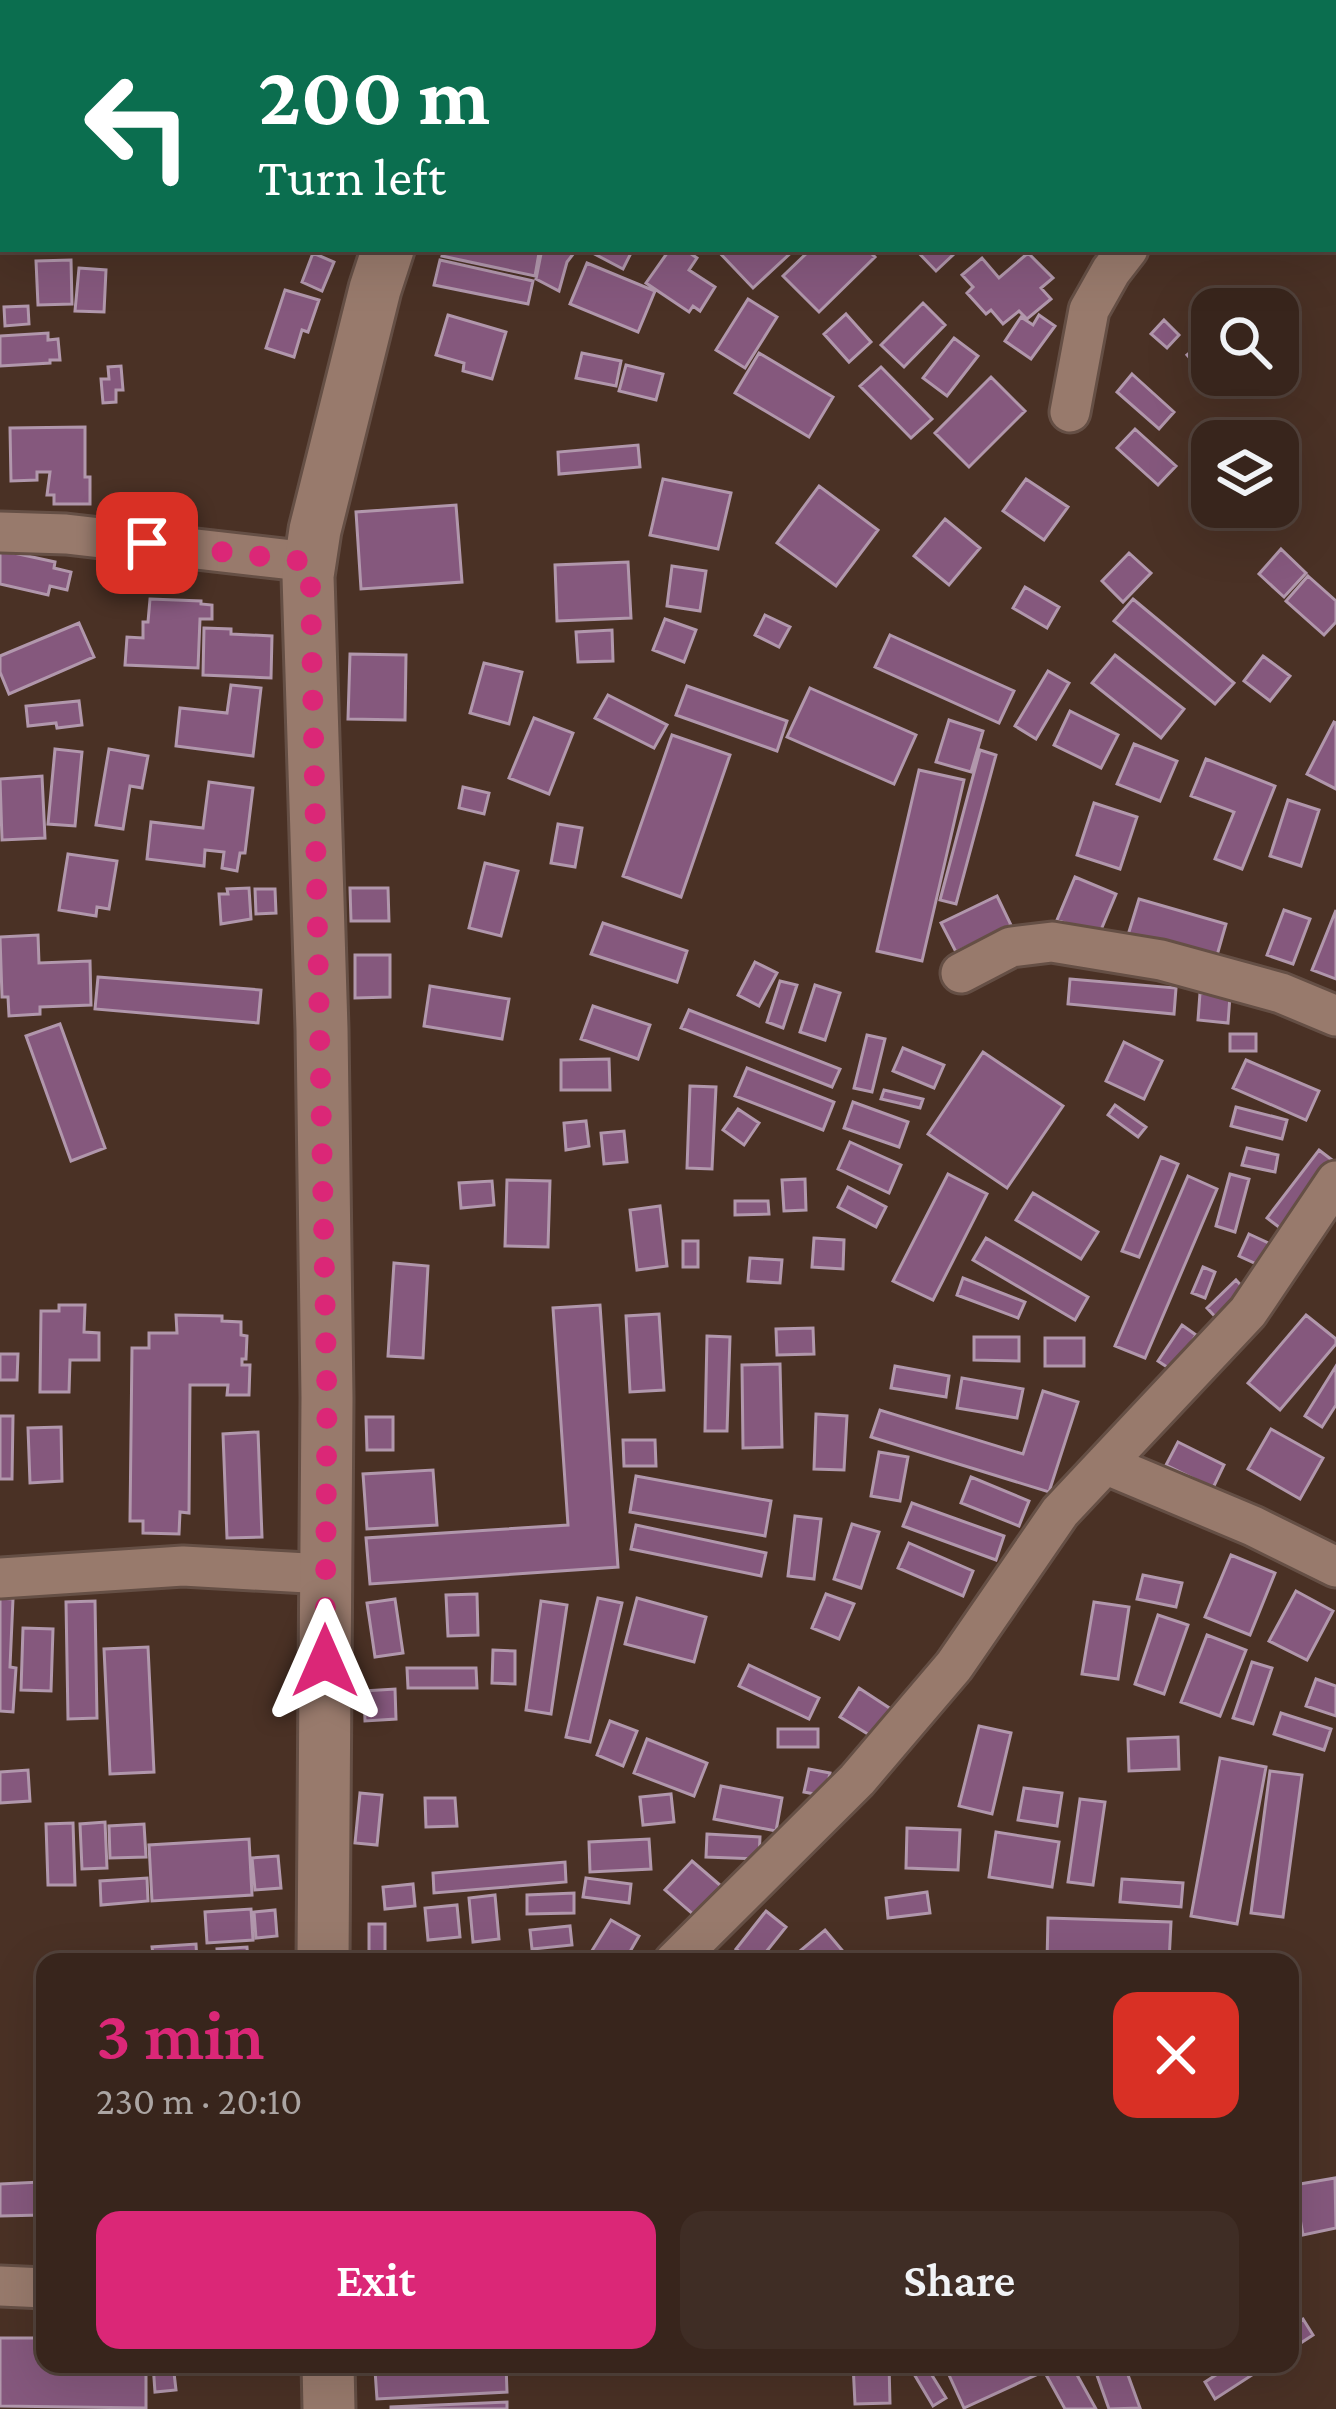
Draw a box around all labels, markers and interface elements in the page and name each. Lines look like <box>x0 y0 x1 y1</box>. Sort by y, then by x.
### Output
icon: left <box>60 48 216 204</box>
text: 200 m <box>258 49 490 142</box>
text: Turn left <box>258 147 446 207</box>
map controls <box>1191 288 1299 528</box>
button: search <box>1191 288 1299 396</box>
button: layers <box>1191 420 1299 528</box>
pin <box>96 492 198 594</box>
icon: arrive <box>114 510 180 576</box>
position arrow <box>262 1598 388 1724</box>
button: close <box>1113 1992 1239 2118</box>
text: 3 min <box>96 1994 265 2074</box>
text: 230 m · 20:10 <box>96 2079 302 2122</box>
button: Exit <box>96 2211 656 2349</box>
button: Share <box>680 2211 1239 2349</box>

